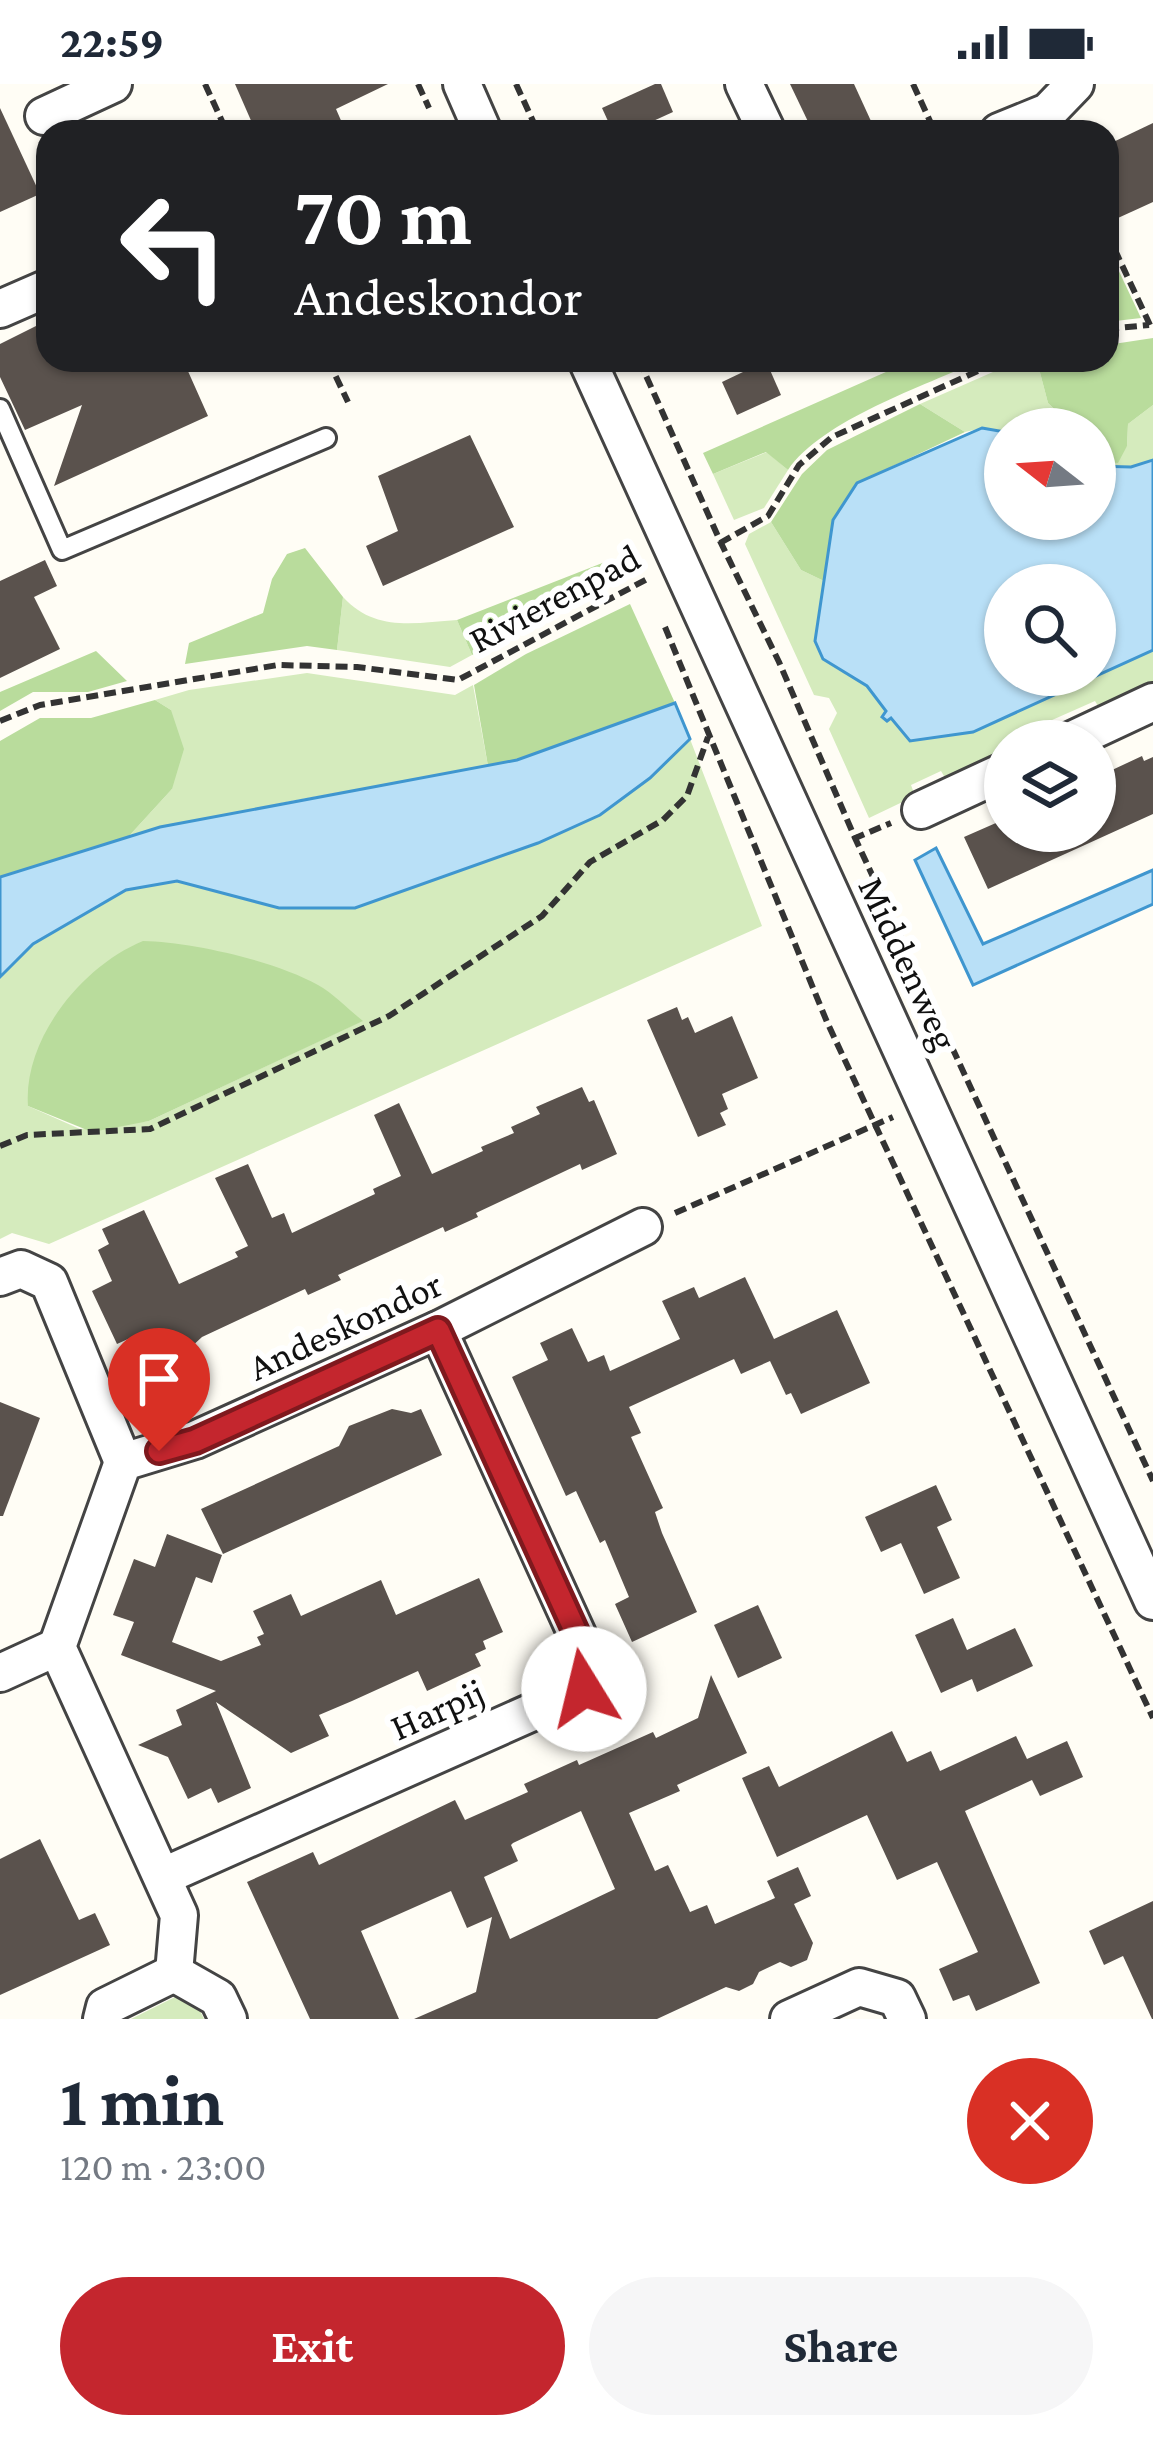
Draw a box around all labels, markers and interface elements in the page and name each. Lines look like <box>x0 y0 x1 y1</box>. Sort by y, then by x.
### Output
text: 22:59 <box>60 17 164 67</box>
icon: left <box>96 168 252 324</box>
text: 70 m <box>294 169 472 262</box>
text: Andeskondor <box>294 267 583 327</box>
north arrow <box>984 408 1116 540</box>
map controls <box>984 408 1116 852</box>
street label: Rivierenpad <box>461 535 647 662</box>
button: search <box>984 564 1116 696</box>
button: layers <box>984 720 1116 852</box>
street label: Middenweg <box>849 870 968 1057</box>
street label: Andeskondor <box>241 1261 449 1389</box>
pin <box>108 1328 210 1451</box>
icon: arrive <box>126 1346 192 1412</box>
position arrow <box>521 1626 647 1752</box>
street label: Harpij <box>384 1669 491 1750</box>
button: close <box>967 2058 1093 2184</box>
text: 1 min <box>60 2060 224 2140</box>
text: 120 m · 23:00 <box>60 2145 266 2188</box>
button: Exit <box>60 2277 565 2415</box>
button: Share <box>589 2277 1093 2415</box>

